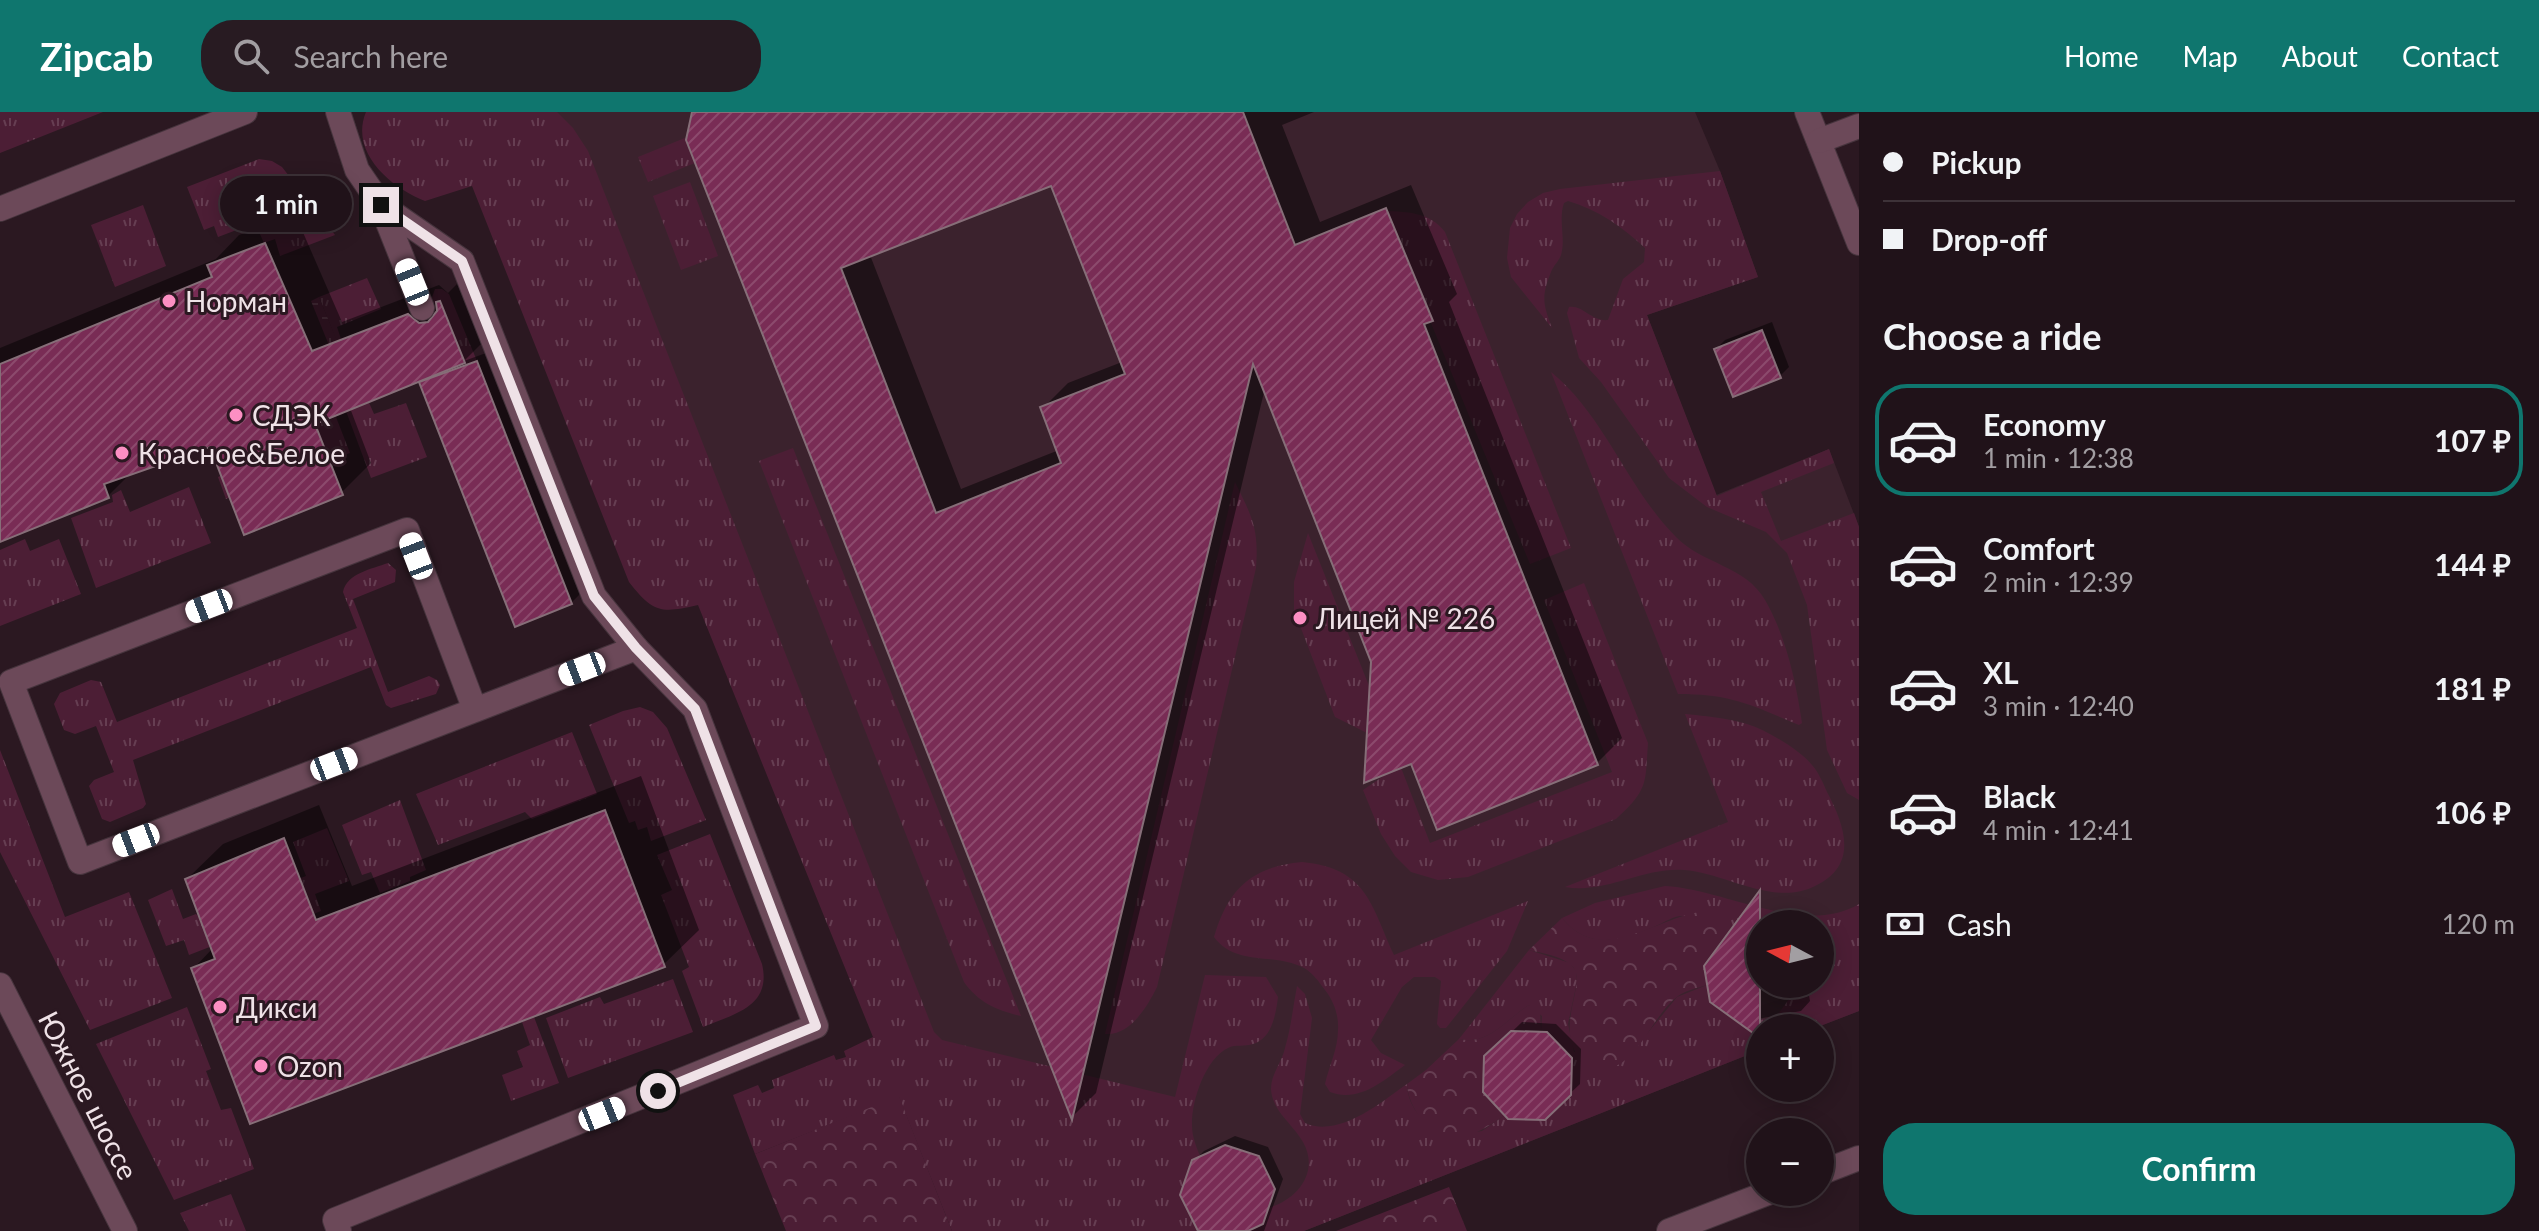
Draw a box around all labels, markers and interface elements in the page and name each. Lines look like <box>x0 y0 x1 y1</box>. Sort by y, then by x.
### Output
search box <box>201 20 761 92</box>
text: Zipcab <box>40 33 153 79</box>
icon: search <box>229 34 273 78</box>
text: Search here <box>293 38 448 74</box>
text: Home <box>2064 39 2139 73</box>
text: Map <box>2183 39 2238 73</box>
text: About <box>2282 39 2358 73</box>
text: Contact <box>2402 39 2499 73</box>
text: Pickup <box>1931 144 2022 180</box>
callout: 1 min <box>221 177 353 233</box>
route end <box>363 187 399 223</box>
text: 1 min <box>254 188 318 220</box>
text: Drop-off <box>1931 221 2047 257</box>
car <box>392 255 432 309</box>
place label: Норман <box>185 284 287 318</box>
marker: Норман <box>160 292 178 310</box>
text: Choose a ride <box>1883 314 2102 358</box>
place label: СДЭК <box>252 398 331 432</box>
icon: car <box>1887 404 1959 476</box>
marker: СДЭК <box>227 406 245 424</box>
text: Economy <box>1983 406 2106 442</box>
text: 107 ₽ <box>2434 422 2511 458</box>
place label: Красное&Белое <box>138 436 345 470</box>
text: 1 min · 12:38 <box>1983 442 2134 474</box>
marker: Красное&Белое <box>113 444 131 462</box>
icon: car <box>1887 528 1959 600</box>
car <box>396 529 436 583</box>
text: Comfort <box>1983 530 2095 566</box>
text: 144 ₽ <box>2434 546 2511 582</box>
text: 2 min · 12:39 <box>1983 566 2134 598</box>
car <box>182 586 236 626</box>
place label: Лицей № 226 <box>1315 601 1495 635</box>
marker: Лицей № 226 <box>1291 609 1309 627</box>
car <box>555 649 609 689</box>
icon: car <box>1887 652 1959 724</box>
text: XL <box>1983 654 2019 690</box>
text: 181 ₽ <box>2434 670 2511 706</box>
text: 3 min · 12:40 <box>1983 690 2134 722</box>
car <box>307 744 361 784</box>
icon: car <box>1887 776 1959 848</box>
text: Black <box>1983 778 2056 814</box>
text: 106 ₽ <box>2434 794 2511 830</box>
text: 4 min · 12:41 <box>1983 814 2134 846</box>
car <box>109 820 163 860</box>
icon: cash <box>1883 902 1927 946</box>
text: Cash <box>1947 906 2012 942</box>
text: 120 m <box>2442 908 2515 940</box>
north arrow <box>1746 910 1834 998</box>
map controls <box>1746 910 1834 1206</box>
place label: Дикси <box>236 990 317 1024</box>
marker: Дикси <box>211 998 229 1016</box>
street label: Южное шоссе <box>32 1005 146 1185</box>
button: + <box>1746 1014 1834 1102</box>
place label: Ozon <box>277 1049 343 1083</box>
marker: Ozon <box>252 1057 270 1075</box>
route start <box>640 1073 676 1109</box>
car <box>575 1094 629 1134</box>
button: − <box>1746 1118 1834 1206</box>
button: Confirm <box>1883 1123 2515 1215</box>

